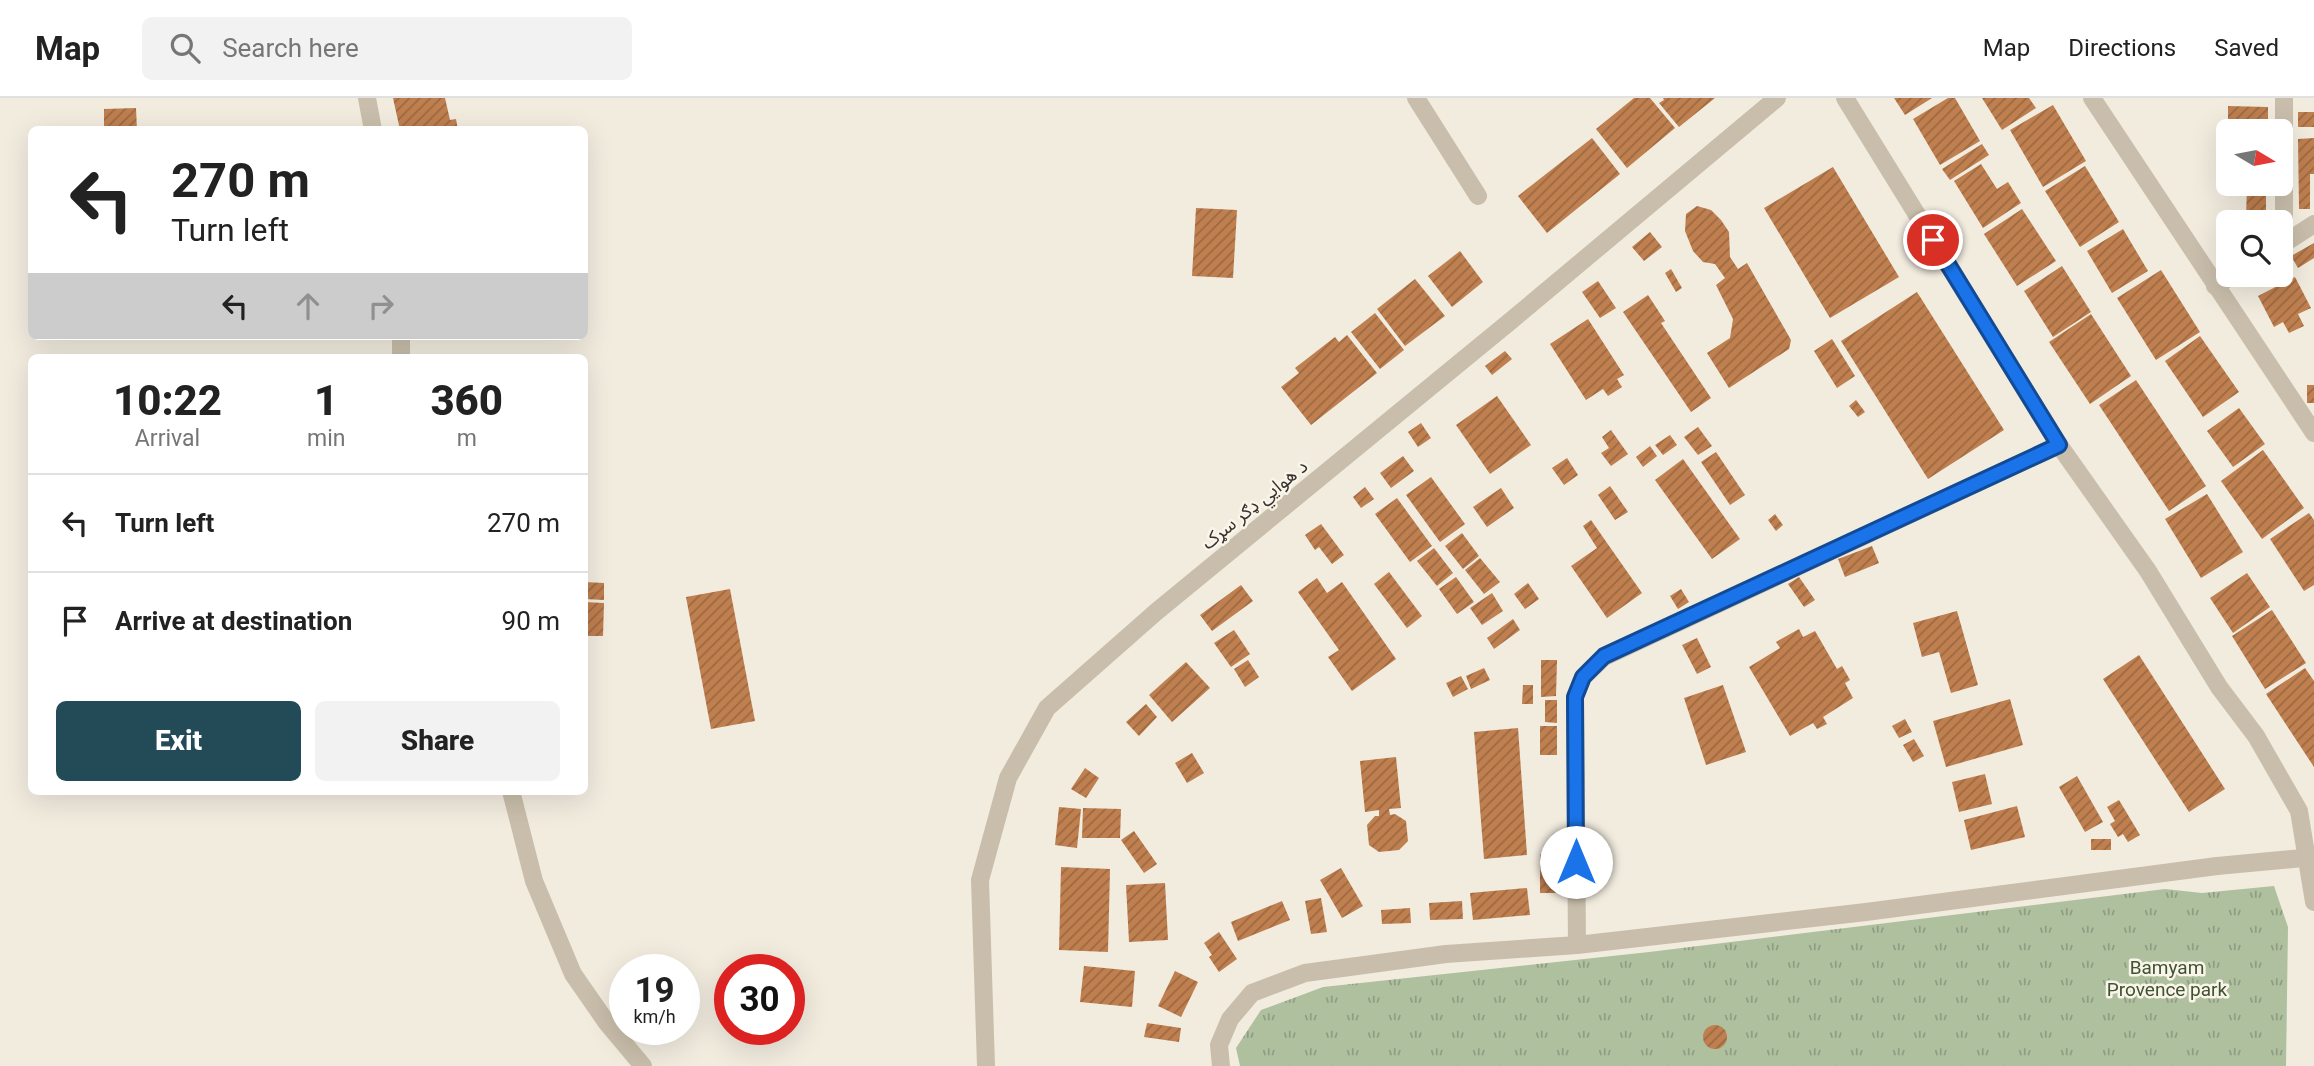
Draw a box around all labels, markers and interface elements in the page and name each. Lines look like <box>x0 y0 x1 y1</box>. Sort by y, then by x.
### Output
search box <box>142 17 632 80</box>
text: Map <box>35 29 100 68</box>
icon: search <box>166 29 204 67</box>
text: Search here <box>222 33 359 63</box>
text: Map <box>1983 34 2030 62</box>
text: Directions <box>2068 34 2176 62</box>
text: Saved <box>2214 34 2279 62</box>
north arrow <box>2216 119 2292 196</box>
map controls <box>2216 119 2293 287</box>
text: 270 m <box>171 152 310 209</box>
icon: left <box>56 154 147 245</box>
pin <box>1903 210 1963 270</box>
button: search <box>2216 210 2293 287</box>
text: Turn left <box>171 211 289 249</box>
icon: arrive <box>1914 221 1952 259</box>
icon: left <box>216 287 254 325</box>
icon: ahead <box>289 287 327 325</box>
icon: right <box>362 287 400 325</box>
text: 10:22 <box>113 376 222 425</box>
text: 1 <box>314 376 338 425</box>
text: 360 <box>430 376 503 425</box>
text: Arrival <box>135 425 200 452</box>
text: min <box>307 425 345 452</box>
text: m <box>457 425 477 452</box>
street label: د هوايي ډګر سړک <box>1197 455 1314 557</box>
icon: left <box>56 504 94 542</box>
text: Turn left <box>115 508 214 538</box>
text: 270 m <box>487 508 560 538</box>
icon: arrive <box>56 602 94 640</box>
text: Arrive at destination <box>115 606 352 636</box>
text: 90 m <box>502 606 560 636</box>
button: Exit <box>56 701 301 781</box>
button: Share <box>315 701 560 781</box>
position arrow <box>1539 825 1613 899</box>
speed limit sign: 30 <box>714 954 805 1045</box>
park label: Bamyam Provence park <box>2107 956 2228 1001</box>
text: 19 <box>634 970 675 1011</box>
text: km/h <box>633 1006 676 1027</box>

